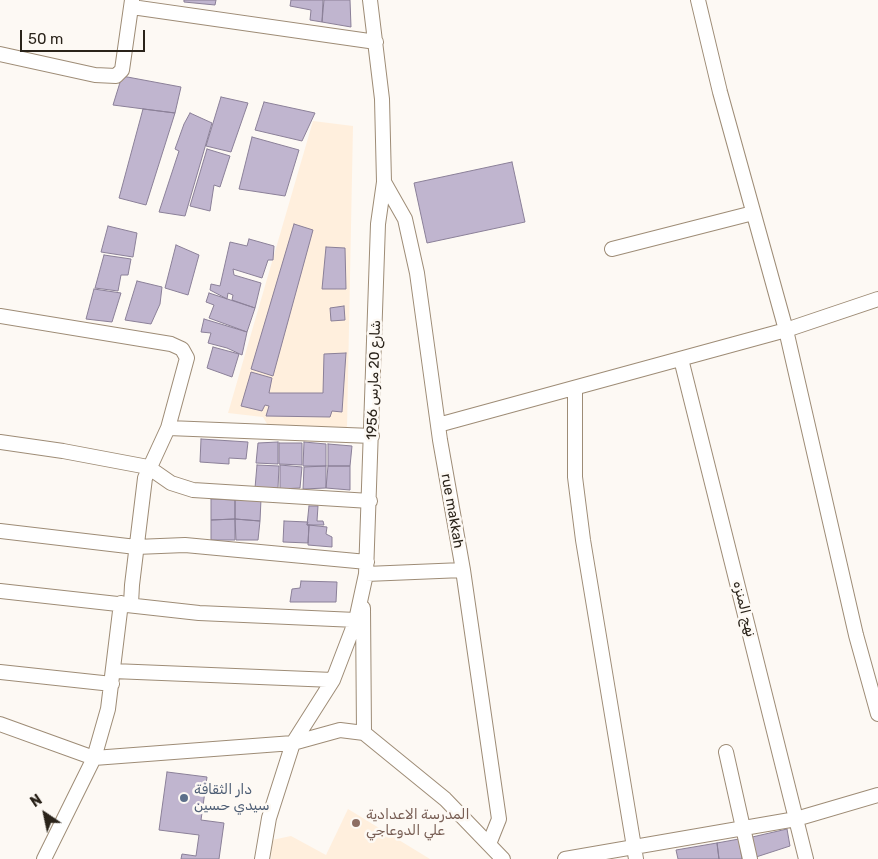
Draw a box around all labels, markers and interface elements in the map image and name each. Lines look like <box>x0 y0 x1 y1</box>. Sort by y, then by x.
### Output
scale bar <box>22 20 148 52</box>
text: 50 m <box>28 30 63 48</box>
street label: شارع 20 مارس 1956 <box>364 320 384 440</box>
street label: rue makkah <box>437 472 467 550</box>
street label: نهج المنزه <box>729 579 759 639</box>
place label: دار الثقافة سيدي حسين <box>194 782 270 814</box>
north arrow <box>20 789 70 839</box>
text: N <box>27 791 45 811</box>
marker: دار الثقافة سيدي حسين <box>178 792 190 804</box>
place label: المدرسة الاعدادية علي الدوعاجي <box>366 807 469 840</box>
marker: المدرسة الاعدادية علي الدوعاجي <box>350 817 362 829</box>

